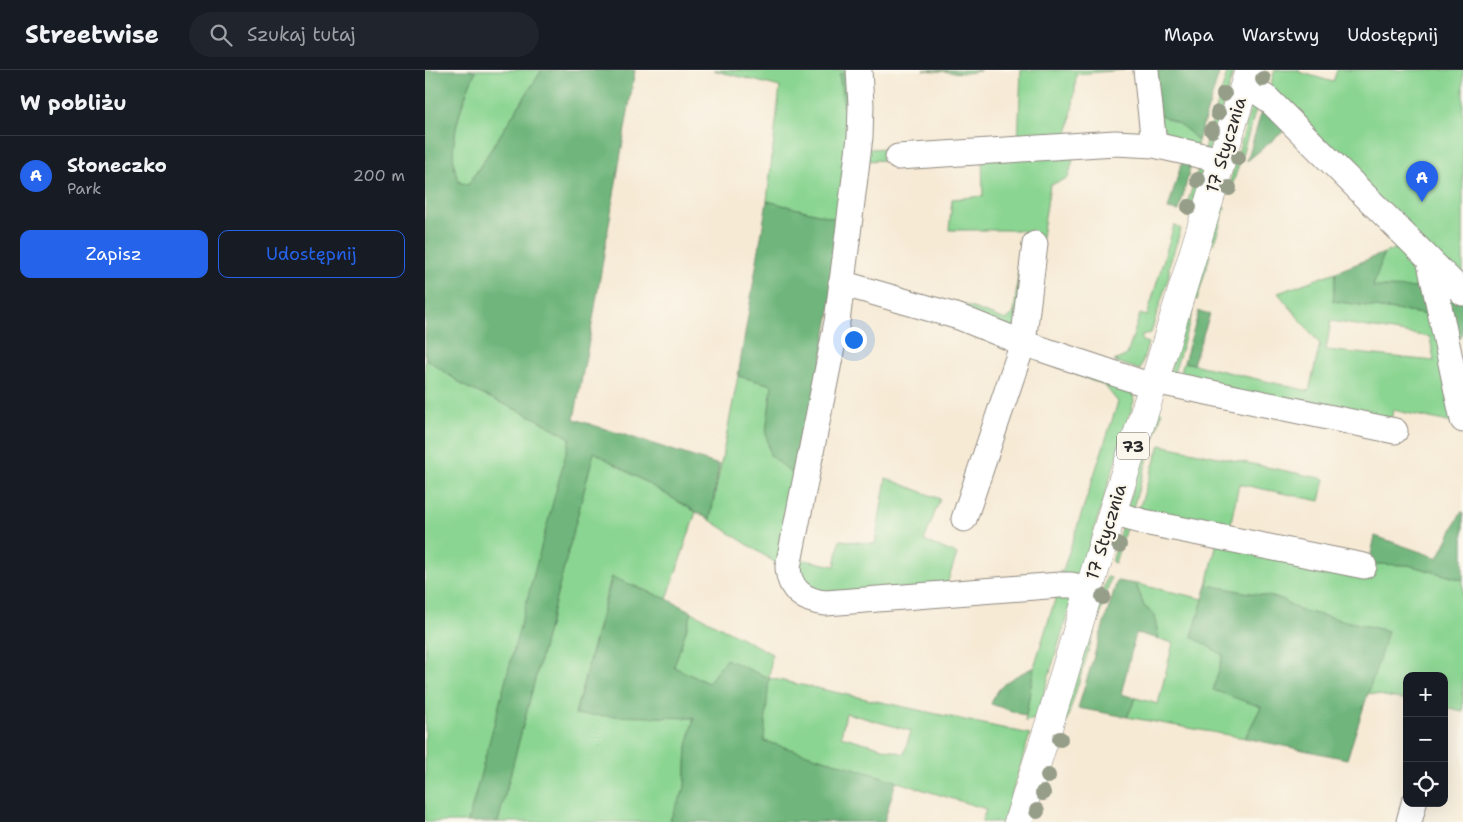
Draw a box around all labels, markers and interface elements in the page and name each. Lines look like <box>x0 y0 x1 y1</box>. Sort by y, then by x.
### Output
search box <box>189 12 539 57</box>
text: Streetwise <box>25 19 159 51</box>
icon: search <box>207 21 235 49</box>
text: Szukaj tutaj <box>247 22 356 47</box>
text: Mapa <box>1164 23 1214 47</box>
text: Warstwy <box>1242 23 1319 47</box>
text: Udostępnij <box>1347 23 1438 47</box>
text: W pobliżu <box>20 89 127 117</box>
street label: 17 Stycznia <box>1200 94 1252 196</box>
text: Słoneczko <box>67 153 167 178</box>
pin: A <box>1406 161 1438 202</box>
text: A <box>30 165 42 186</box>
text: 200 m <box>353 165 405 186</box>
text: Park <box>67 178 101 199</box>
button: Zapisz <box>20 230 208 278</box>
button: Udostępnij <box>218 230 405 278</box>
your location <box>841 327 867 353</box>
road number: 73 <box>1117 432 1149 460</box>
street label: 17 Stycznia <box>1080 481 1132 583</box>
map controls <box>1403 672 1448 807</box>
button: + <box>1403 672 1448 717</box>
button: − <box>1403 717 1448 762</box>
button: locate <box>1403 762 1448 807</box>

